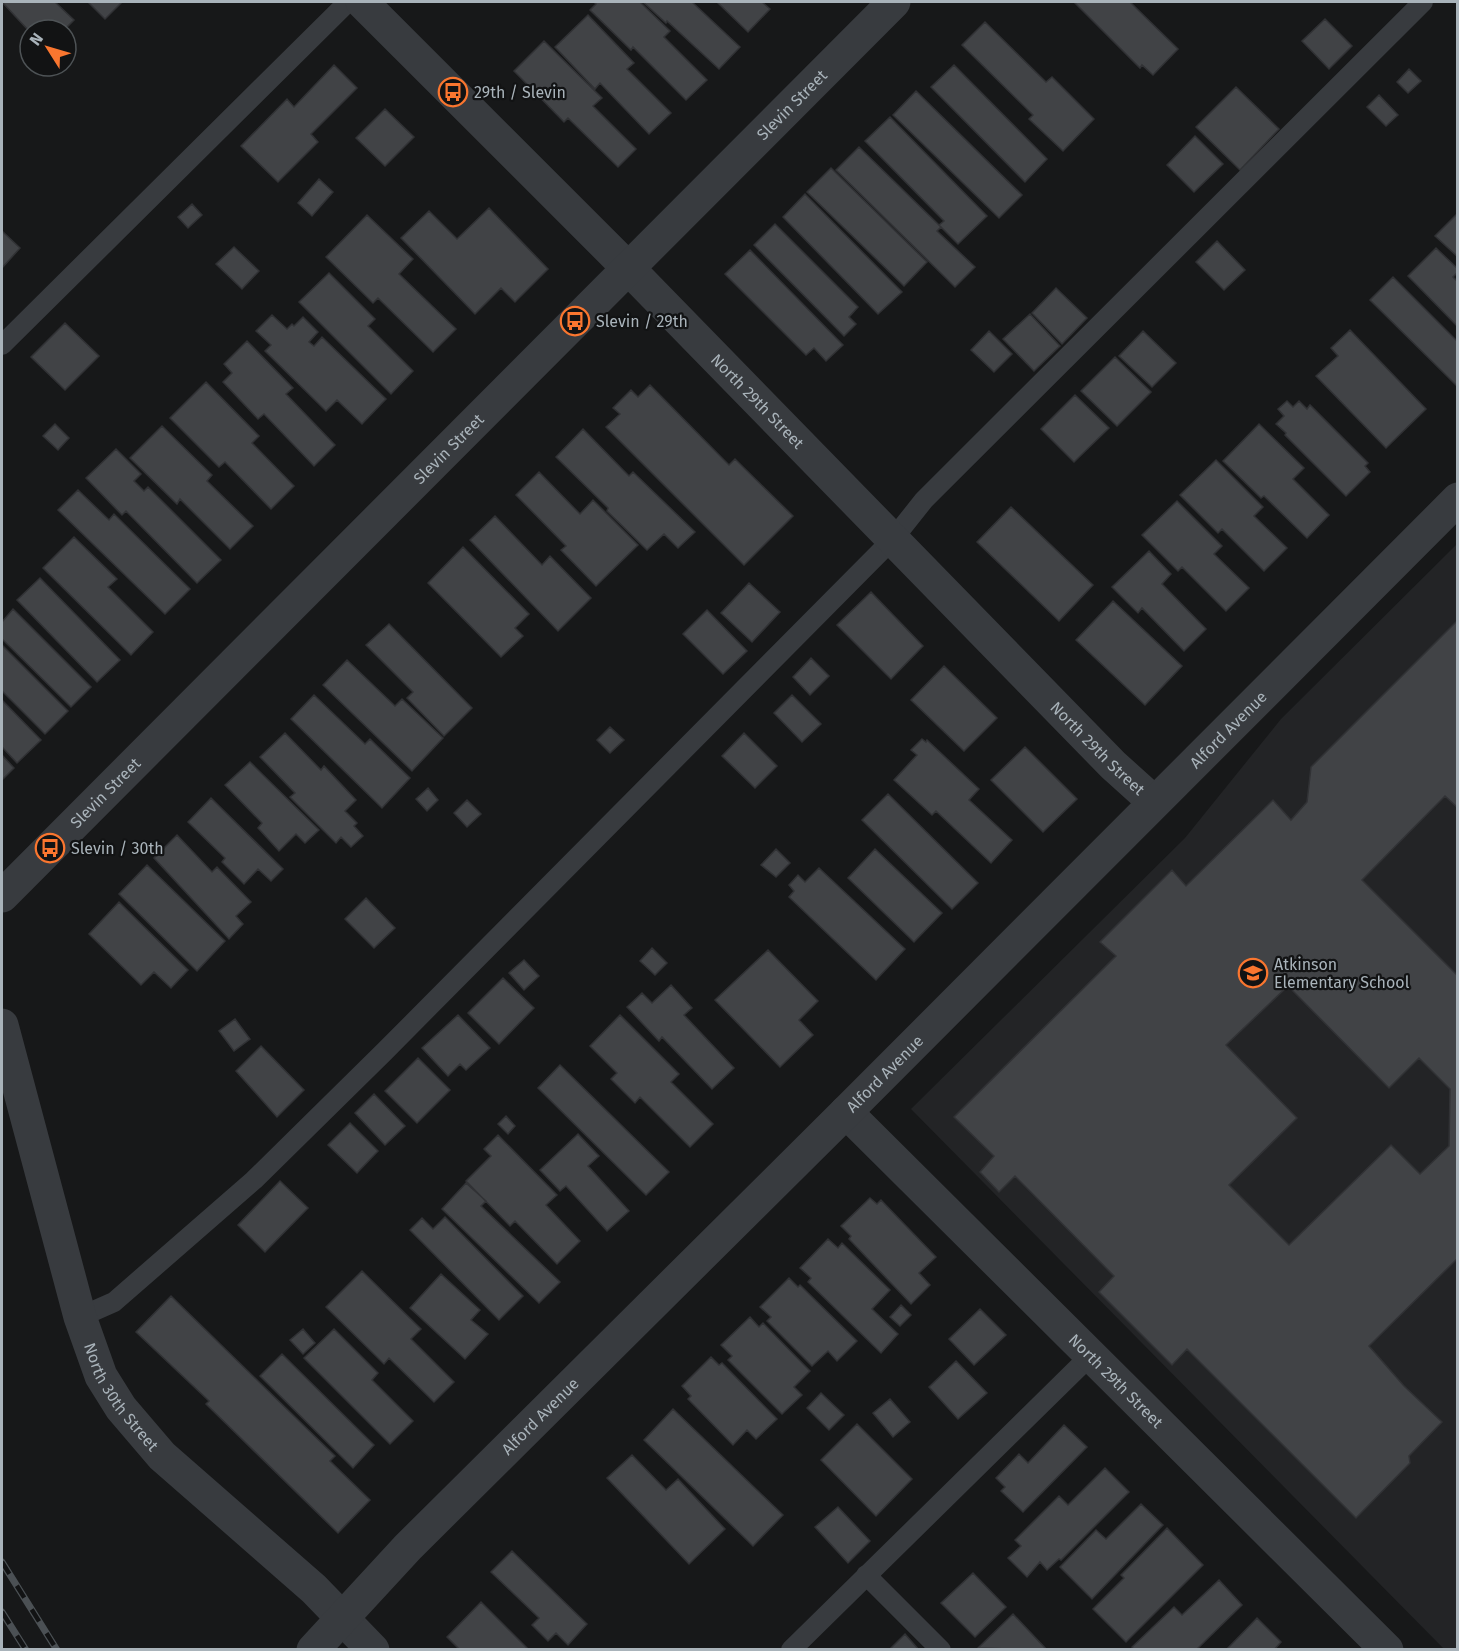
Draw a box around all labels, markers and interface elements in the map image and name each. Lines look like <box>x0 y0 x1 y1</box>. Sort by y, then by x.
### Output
north arrow <box>18 18 78 78</box>
text: N <box>26 29 47 49</box>
street label: Slevin Street <box>753 66 831 144</box>
bus stop icon: 29th / Slevin <box>437 76 469 108</box>
place label: 29th / Slevin <box>474 83 566 102</box>
bus stop icon: Slevin / 29th <box>559 305 591 337</box>
place label: Slevin / 29th <box>596 312 688 331</box>
street label: North 29th Street <box>707 350 808 453</box>
street label: Slevin Street <box>410 410 488 488</box>
street label: Alford Avenue <box>1186 687 1271 772</box>
street label: North 29th Street <box>1046 698 1149 799</box>
street label: Slevin Street <box>66 754 145 832</box>
bus stop icon: Slevin / 30th <box>34 832 66 864</box>
place label: Slevin / 30th <box>71 839 164 858</box>
place label: Atkinson Elementary School <box>1274 955 1410 992</box>
school or university icon: Atkinson Elementary School <box>1237 957 1269 989</box>
street label: Alford Avenue <box>842 1031 927 1116</box>
street label: North 29th Street <box>1065 1330 1167 1432</box>
street label: North 30th Street <box>80 1340 163 1455</box>
street label: Alford Avenue <box>498 1374 583 1459</box>

